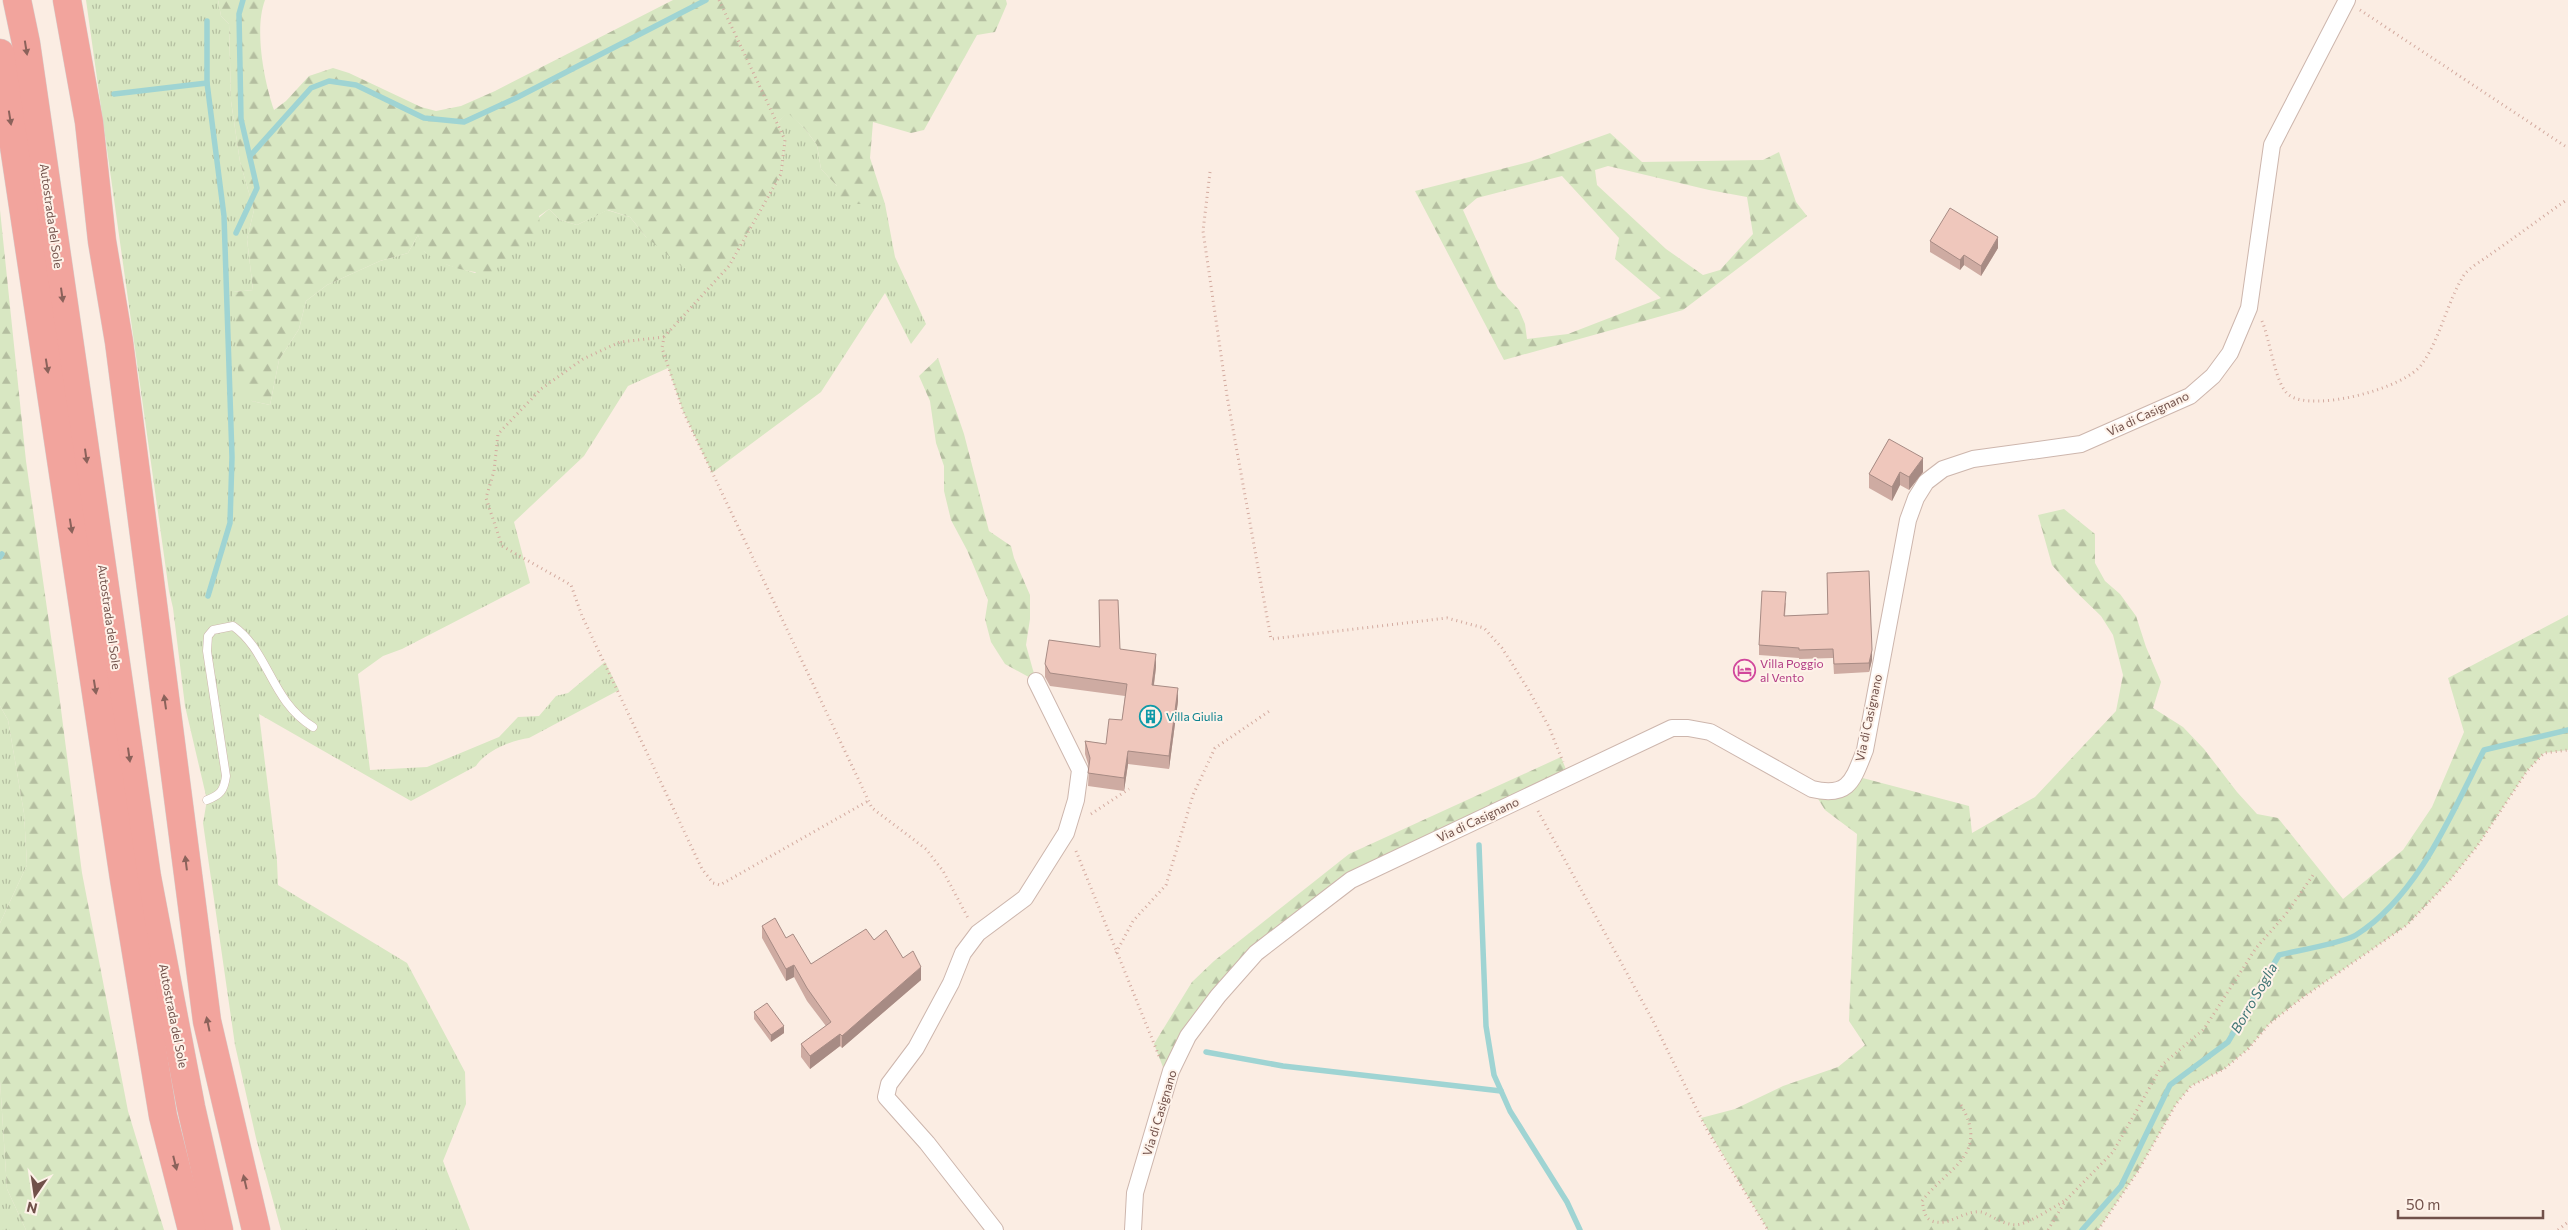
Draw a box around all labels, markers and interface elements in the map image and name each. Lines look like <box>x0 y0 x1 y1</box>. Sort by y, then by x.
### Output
one-way arrow <box>23 40 31 56</box>
one-way arrow <box>6 111 14 127</box>
street label: Autostrada del Sole <box>38 163 66 269</box>
one-way arrow <box>59 288 67 304</box>
one-way arrow <box>43 358 51 374</box>
street label: Via di Casignano <box>2104 388 2191 438</box>
one-way arrow <box>82 448 90 464</box>
one-way arrow <box>67 519 75 535</box>
street label: Autostrada del Sole <box>96 564 124 670</box>
place label: Villa Poggio al Vento <box>1760 656 1824 684</box>
hotel icon: Villa Poggio al Vento <box>1732 659 1756 683</box>
street label: Via di Casignano <box>1852 673 1884 763</box>
one-way arrow <box>91 679 99 695</box>
one-way arrow <box>161 694 169 710</box>
building icon: Villa Giulia <box>1138 705 1162 729</box>
place label: Villa Giulia <box>1166 709 1223 723</box>
one-way arrow <box>125 748 133 764</box>
street label: Via di Casignano <box>1434 794 1521 844</box>
one-way arrow <box>182 855 190 871</box>
water label: Borro Soglia <box>2227 960 2280 1036</box>
street label: Autostrada del Sole <box>157 963 191 1069</box>
one-way arrow <box>203 1016 211 1032</box>
street label: Via di Casignano <box>1139 1068 1179 1157</box>
one-way arrow <box>171 1156 179 1171</box>
north arrow <box>10 1170 60 1220</box>
one-way arrow <box>241 1175 249 1190</box>
scale bar <box>2398 1188 2543 1220</box>
text: 50 m <box>2406 1195 2440 1213</box>
text: N <box>25 1199 39 1218</box>

